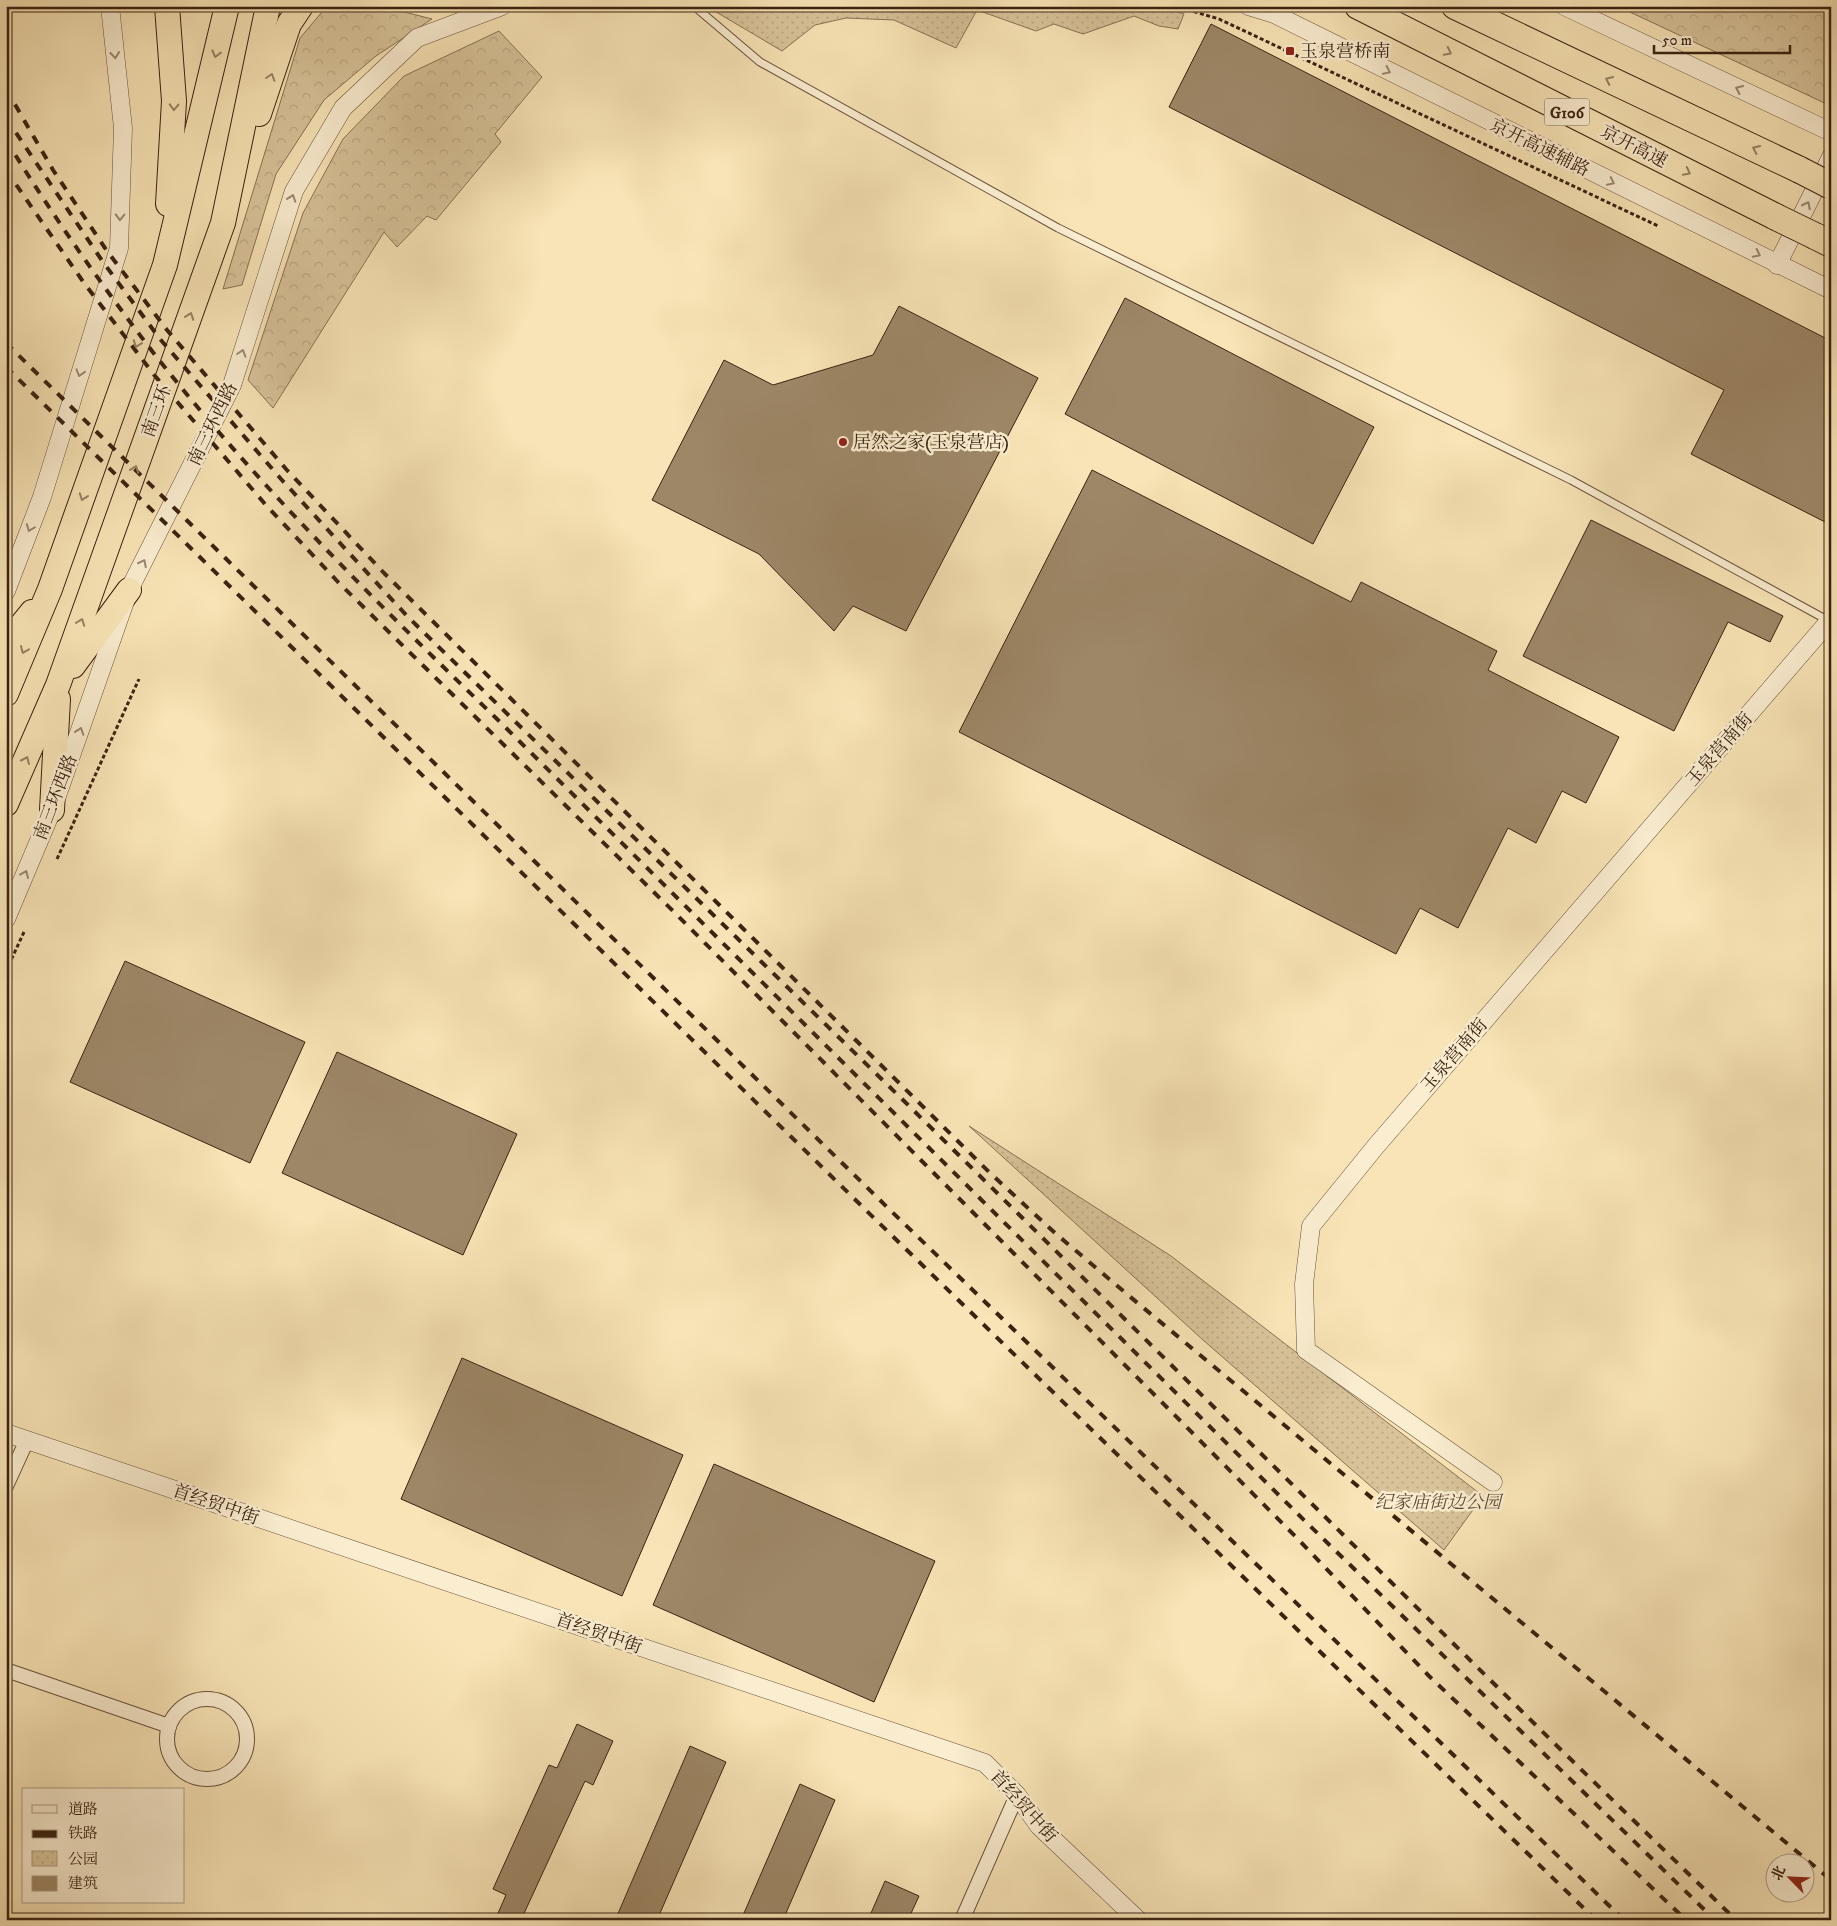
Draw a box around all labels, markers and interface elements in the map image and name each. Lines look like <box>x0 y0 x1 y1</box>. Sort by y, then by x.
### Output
scale bar <box>1654 22 1791 54</box>
text: 50 m <box>1662 31 1692 50</box>
place label: 玉泉营桥南 <box>1300 41 1390 63</box>
marker: 玉泉营桥南 <box>1284 45 1296 57</box>
one-way arrow <box>1443 46 1452 56</box>
one-way arrow <box>211 49 222 58</box>
one-way arrow <box>110 51 121 59</box>
one-way arrow <box>1382 65 1391 75</box>
one-way arrow <box>266 73 276 81</box>
one-way arrow <box>1605 75 1614 86</box>
one-way arrow <box>1735 85 1744 95</box>
road number: G106 <box>1544 98 1590 125</box>
one-way arrow <box>168 104 179 112</box>
street label: 京开高速辅路 <box>1486 114 1593 181</box>
street label: 京开高速 <box>1596 121 1671 173</box>
one-way arrow <box>1752 145 1761 156</box>
one-way arrow <box>1682 166 1691 176</box>
one-way arrow <box>1606 176 1615 186</box>
one-way arrow <box>286 194 296 203</box>
one-way arrow <box>1801 201 1811 210</box>
one-way arrow <box>115 214 125 221</box>
one-way arrow <box>1751 248 1760 258</box>
one-way arrow <box>184 313 194 321</box>
one-way arrow <box>133 339 143 348</box>
one-way arrow <box>237 349 247 357</box>
one-way arrow <box>76 369 86 377</box>
street label: 南三环西路 <box>183 379 243 470</box>
street label: 南三环 <box>137 382 177 440</box>
place label: 居然之家(玉泉营店) <box>853 432 1009 454</box>
marker: 居然之家(玉泉营店) <box>837 436 849 448</box>
one-way arrow <box>129 466 139 474</box>
one-way arrow <box>79 492 89 501</box>
one-way arrow <box>26 523 36 532</box>
one-way arrow <box>137 559 147 568</box>
one-way arrow <box>75 619 85 627</box>
one-way arrow <box>20 645 31 654</box>
street label: 玉泉营南街 <box>1682 708 1758 791</box>
one-way arrow <box>74 727 84 736</box>
street label: 南三环西路 <box>30 751 82 843</box>
one-way arrow <box>19 756 30 765</box>
one-way arrow <box>19 870 29 879</box>
street label: 玉泉营南街 <box>1417 1014 1493 1097</box>
street label: 首经贸中街 <box>170 1480 262 1530</box>
park label: 纪家庙街边公园 <box>1375 1492 1504 1514</box>
street label: 首经贸中街 <box>553 1609 645 1659</box>
street label: 首经贸中街 <box>985 1766 1062 1847</box>
legend <box>22 1788 185 1904</box>
text: 道路 <box>68 1800 98 1819</box>
text: 铁路 <box>68 1824 98 1843</box>
text: 公园 <box>68 1850 98 1869</box>
north arrow <box>1764 1854 1814 1904</box>
text: 北 <box>1768 1863 1790 1883</box>
text: 建筑 <box>68 1874 98 1893</box>

